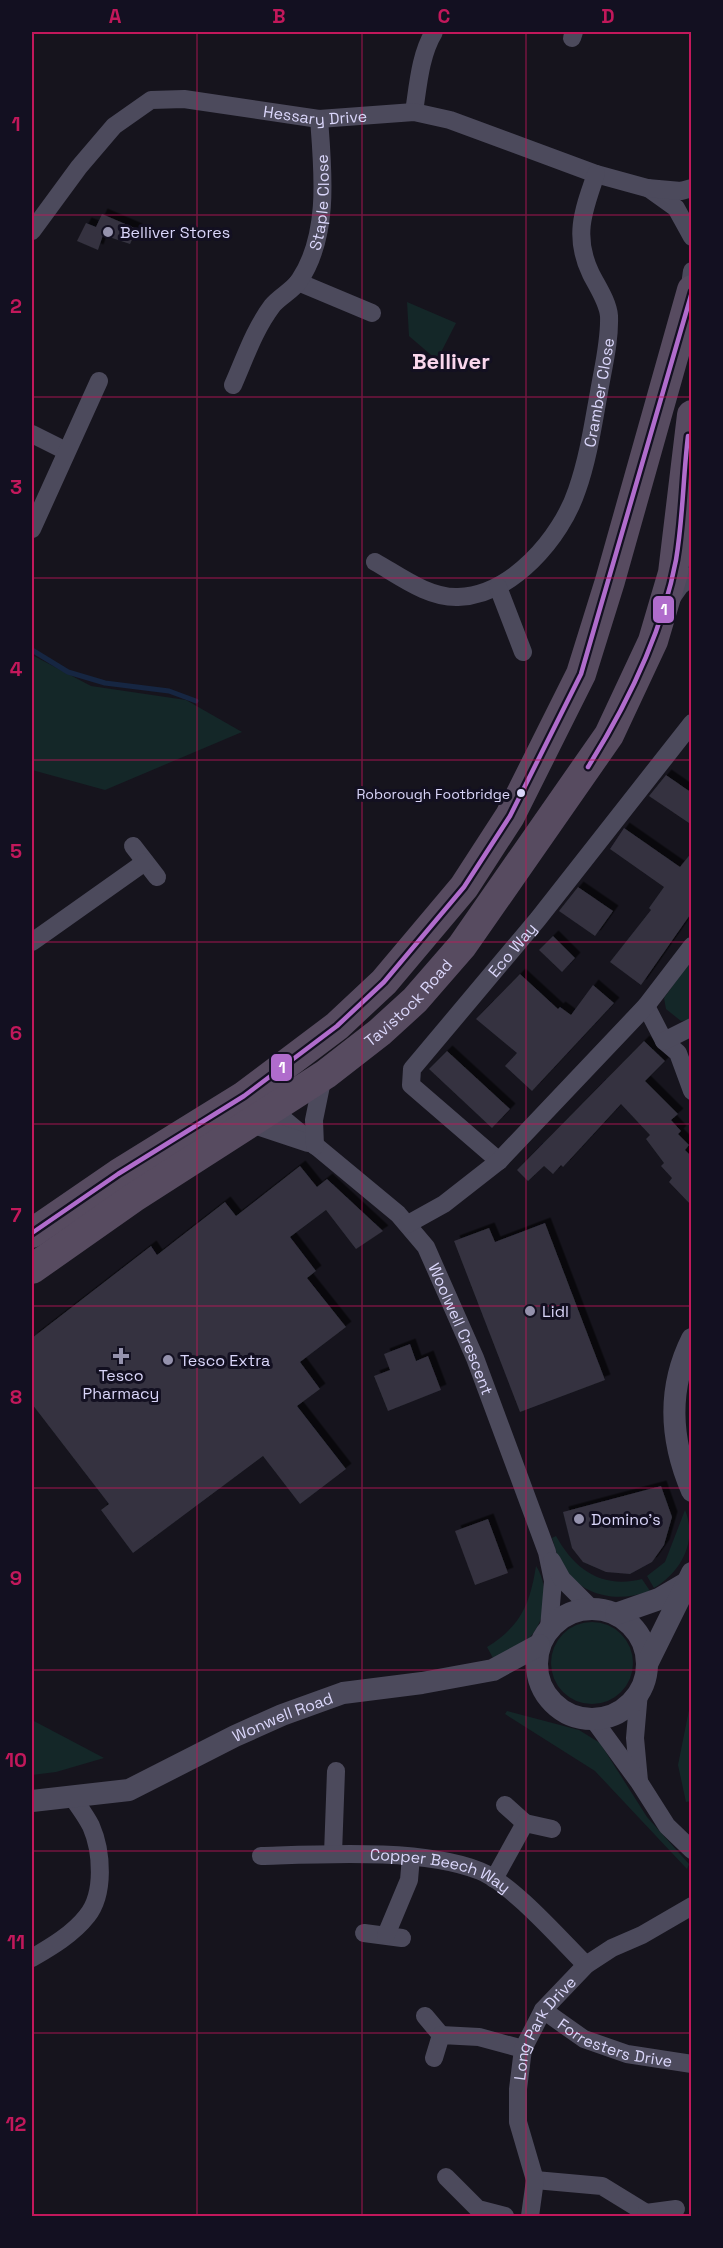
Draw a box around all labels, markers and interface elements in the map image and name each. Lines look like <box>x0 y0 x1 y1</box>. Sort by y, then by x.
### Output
text: A <box>109 3 122 29</box>
text: B <box>272 3 286 29</box>
text: C <box>438 3 451 29</box>
text: D <box>601 3 615 29</box>
street label: Hessary Drive <box>262 101 368 130</box>
text: 1 <box>11 111 21 137</box>
street label: Staple Close <box>304 154 334 253</box>
place label: Belliver Stores <box>120 222 230 243</box>
marker: Belliver Stores <box>101 225 115 239</box>
text: 2 <box>10 293 22 319</box>
street label: Cramber Close <box>579 337 619 449</box>
district label: Belliver <box>412 347 490 375</box>
text: 3 <box>10 474 22 500</box>
line badge: 1 <box>652 595 675 624</box>
text: 1 <box>660 599 668 620</box>
text: 4 <box>10 656 23 682</box>
place label: Roborough Footbridge <box>356 785 510 803</box>
marker: Roborough Footbridge <box>515 787 527 799</box>
text: 5 <box>10 838 22 864</box>
street label: Eco Way <box>484 918 542 982</box>
street label: Tavistock Road <box>360 955 457 1051</box>
text: 6 <box>10 1020 22 1046</box>
line badge: 1 <box>270 1053 293 1082</box>
text: 1 <box>278 1057 286 1078</box>
text: 7 <box>10 1202 22 1228</box>
street label: Woolwell Crescent <box>423 1260 498 1398</box>
place label: Lidl <box>542 1301 569 1322</box>
marker: Lidl <box>523 1304 537 1318</box>
marker: Tesco Pharmacy <box>114 1349 128 1363</box>
place label: Tesco Extra <box>180 1350 270 1371</box>
marker: Tesco Extra <box>161 1353 175 1367</box>
place label: Tesco Pharmacy <box>83 1365 159 1404</box>
text: 8 <box>10 1384 22 1410</box>
place label: Domino's <box>591 1509 661 1530</box>
marker: Domino's <box>572 1512 586 1526</box>
text: 9 <box>10 1565 22 1591</box>
street label: Wonwell Road <box>229 1687 336 1747</box>
text: 10 <box>5 1747 27 1773</box>
street label: Copper Beech Way <box>370 1844 515 1898</box>
text: 11 <box>7 1929 25 1955</box>
street label: Long Park Drive <box>509 1972 581 2082</box>
street label: Forresters Drive <box>553 2014 674 2072</box>
text: 12 <box>6 2111 27 2137</box>

